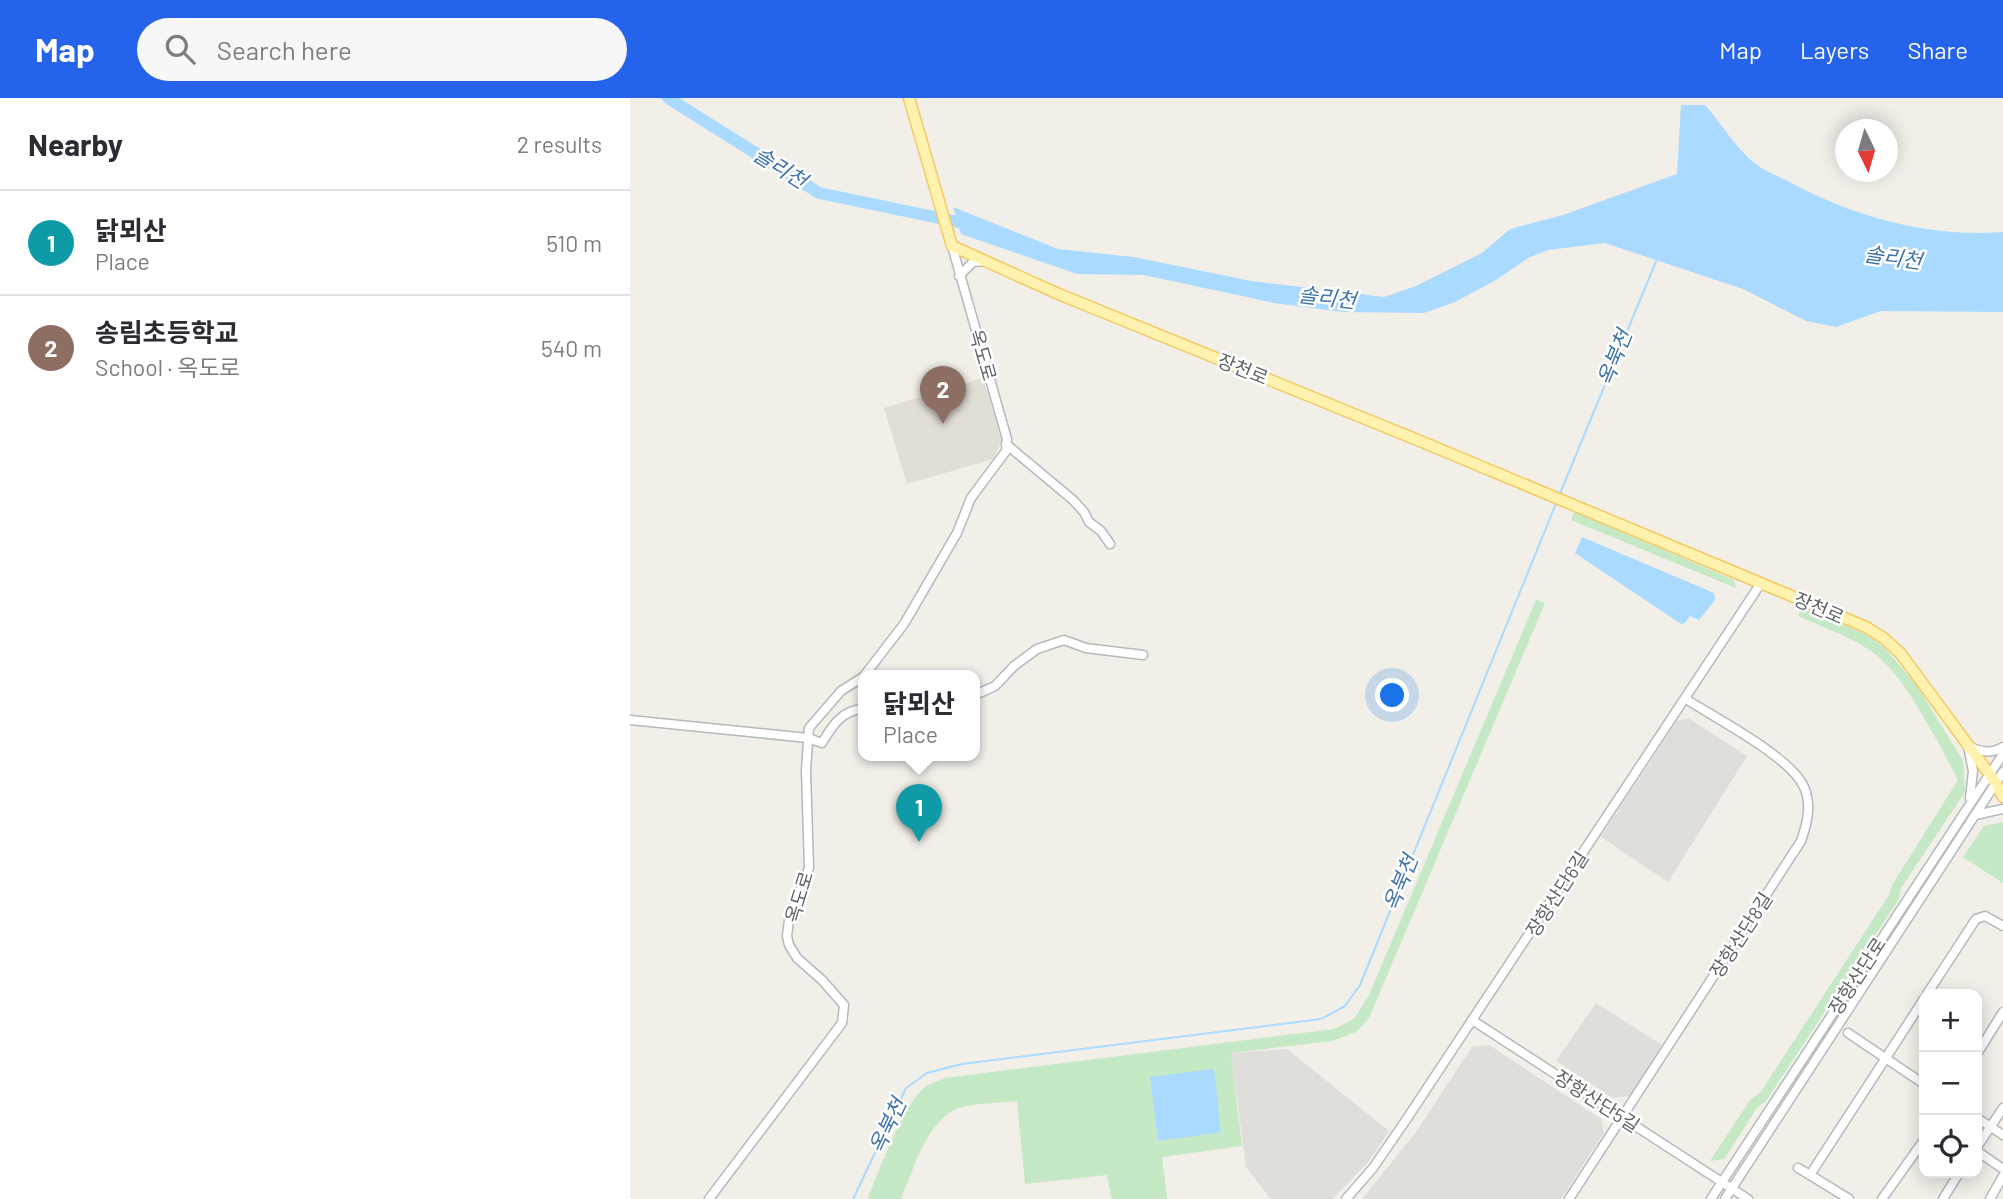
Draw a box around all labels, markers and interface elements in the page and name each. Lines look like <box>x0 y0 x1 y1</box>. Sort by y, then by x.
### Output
search box <box>137 18 627 81</box>
text: Map <box>35 29 95 69</box>
icon: search <box>161 30 199 68</box>
text: Search here <box>217 34 352 65</box>
text: Map <box>1719 35 1762 64</box>
text: Layers <box>1800 35 1869 64</box>
text: Share <box>1907 35 1968 64</box>
north arrow <box>1835 119 1898 182</box>
text: Nearby <box>28 126 123 162</box>
text: 2 results <box>517 130 602 158</box>
water label: 솔리천 <box>750 141 814 194</box>
text: 닭뫼산 <box>95 214 167 245</box>
text: 1 <box>47 229 55 257</box>
text: 510 m <box>546 229 602 257</box>
water label: 솔리천 <box>1863 240 1926 273</box>
text: Place <box>95 247 150 275</box>
water label: 솔리천 <box>1297 281 1360 313</box>
text: 송림초등학교 <box>95 316 239 347</box>
water label: 옥북천 <box>1591 323 1637 389</box>
street label: 옥도로 <box>965 326 1002 383</box>
text: 2 <box>45 334 57 362</box>
text: 540 m <box>541 334 602 362</box>
street label: 장천로 <box>1215 348 1272 389</box>
text: School · 옥도로 <box>95 353 241 381</box>
pin: 2 <box>920 366 966 424</box>
street label: 장천로 <box>1791 587 1848 628</box>
popup <box>858 670 980 761</box>
your location <box>1375 678 1409 712</box>
text: 닭뫼산 <box>883 687 955 718</box>
text: Place <box>883 720 938 748</box>
pin: 1 <box>896 784 942 842</box>
street label: 장항산단6길 <box>1520 847 1593 941</box>
water label: 옥북천 <box>1377 848 1423 914</box>
street label: 옥도로 <box>780 868 817 925</box>
street label: 장항산단8길 <box>1704 888 1777 982</box>
street label: 장항산단로 <box>1823 933 1890 1019</box>
map controls <box>1919 989 1982 1178</box>
button: + <box>1919 989 1982 1052</box>
button: − <box>1919 1052 1982 1115</box>
street label: 장항산단5길 <box>1550 1064 1644 1137</box>
water label: 옥북천 <box>863 1091 911 1157</box>
button: locate <box>1919 1115 1982 1178</box>

